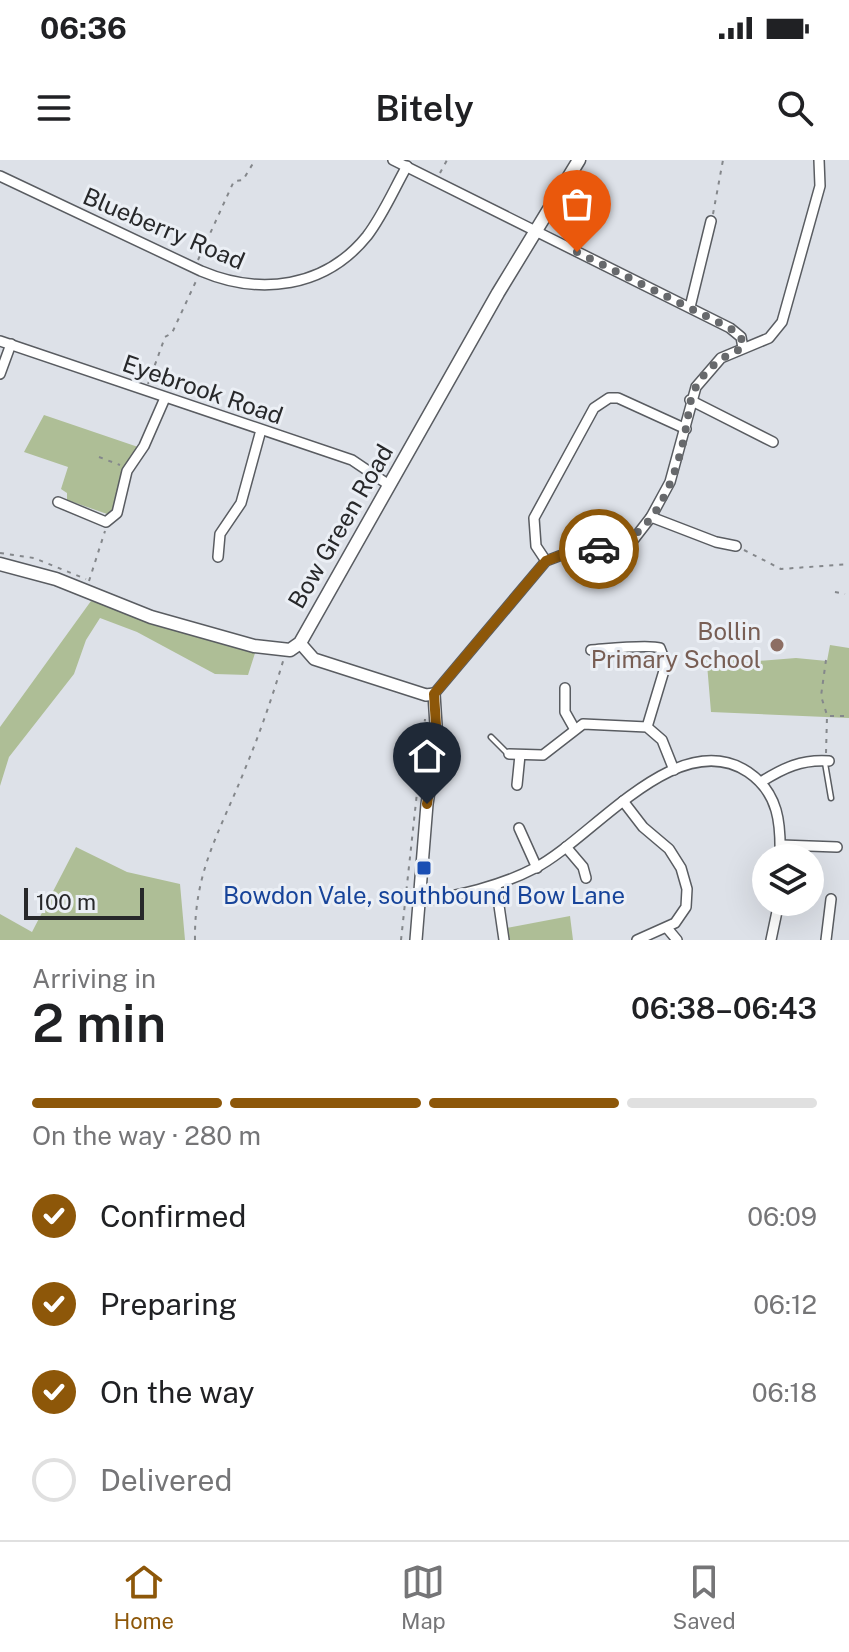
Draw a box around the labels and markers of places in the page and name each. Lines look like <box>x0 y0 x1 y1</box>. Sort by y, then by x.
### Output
pin <box>543 170 611 252</box>
place label: Bollin Primary School <box>591 617 761 673</box>
marker: Bollin Primary School <box>768 636 786 654</box>
pin <box>393 722 461 804</box>
marker: Bowdon Vale, southbound Bow Lane <box>415 859 433 877</box>
place label: Bowdon Vale, southbound Bow Lane <box>223 881 625 909</box>

